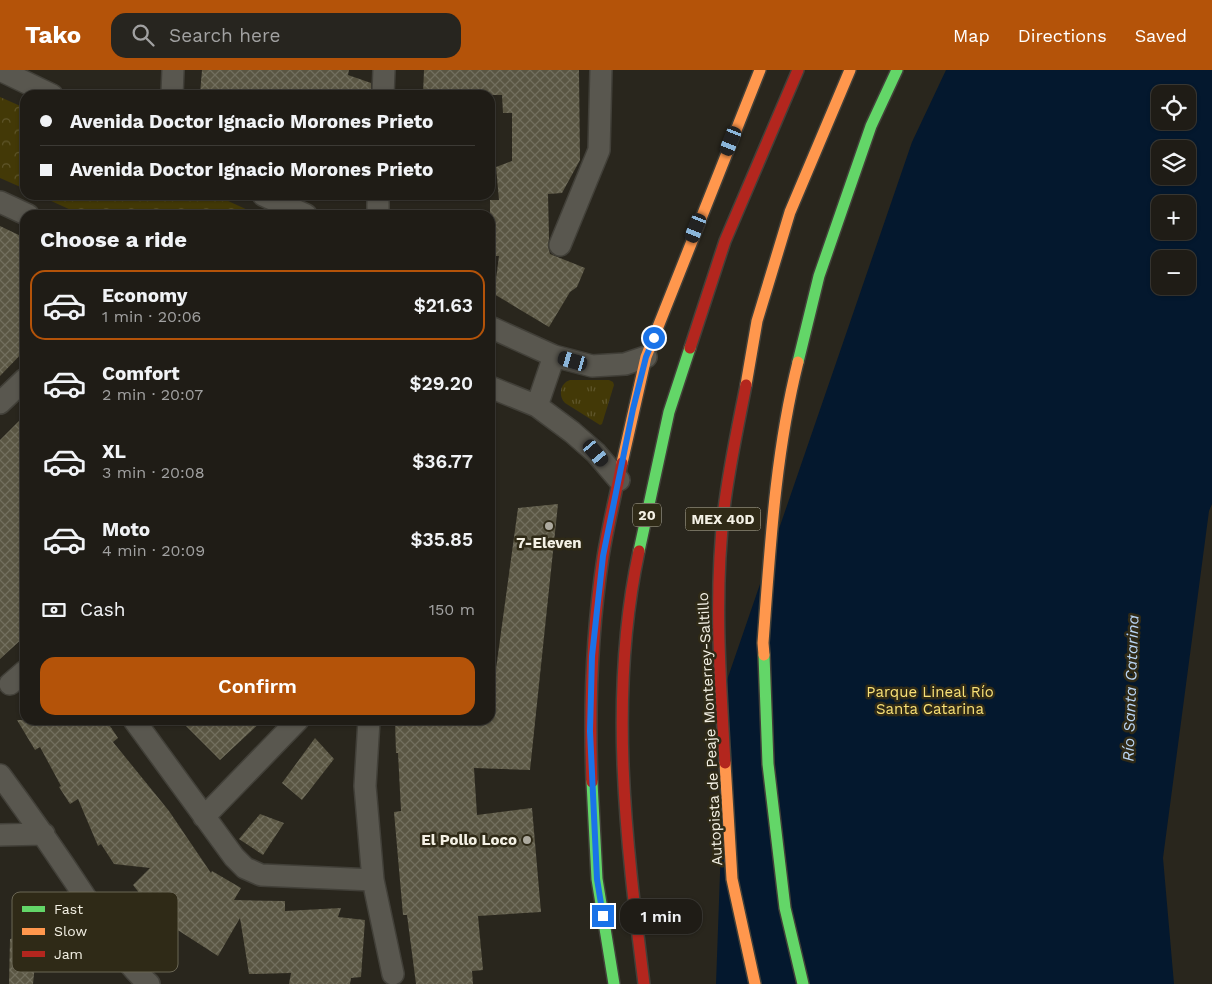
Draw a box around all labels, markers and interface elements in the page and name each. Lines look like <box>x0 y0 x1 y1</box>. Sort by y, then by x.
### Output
search box <box>111 13 461 58</box>
text: Tako <box>25 21 81 49</box>
icon: search <box>129 21 157 49</box>
text: Search here <box>169 24 280 47</box>
text: Map <box>953 25 990 46</box>
text: Directions <box>1018 25 1107 46</box>
text: Saved <box>1135 25 1187 46</box>
map controls <box>1151 85 1196 295</box>
button: locate <box>1151 85 1196 130</box>
text: Avenida Doctor Ignacio Morones Prieto <box>70 110 433 133</box>
car <box>718 124 743 158</box>
button: layers <box>1151 140 1196 185</box>
text: Avenida Doctor Ignacio Morones Prieto <box>70 158 433 181</box>
button: + <box>1151 195 1196 240</box>
car <box>683 211 708 245</box>
text: Choose a ride <box>40 227 187 252</box>
button: − <box>1151 250 1196 295</box>
icon: car <box>42 283 87 328</box>
text: Economy <box>102 284 187 307</box>
text: $21.63 <box>414 294 473 317</box>
text: 1 min · 20:06 <box>102 307 201 326</box>
route start <box>643 327 665 349</box>
car <box>556 350 589 372</box>
icon: car <box>42 361 87 406</box>
text: Comfort <box>102 362 180 385</box>
text: $29.20 <box>410 372 473 395</box>
text: 2 min · 20:07 <box>102 385 203 404</box>
car <box>580 437 611 469</box>
icon: car <box>42 439 87 484</box>
text: XL <box>102 440 126 463</box>
text: $36.77 <box>412 450 473 473</box>
text: 3 min · 20:08 <box>102 463 205 482</box>
road number: 20 <box>633 504 661 526</box>
road number: MEX 40D <box>686 508 760 530</box>
icon: car <box>42 517 87 562</box>
text: Moto <box>102 518 150 541</box>
marker: 7-Eleven <box>543 520 555 532</box>
text: $35.85 <box>410 528 473 551</box>
place label: 7-Eleven <box>516 534 582 552</box>
text: 4 min · 20:09 <box>102 541 205 560</box>
street label: Autopista de Peaje Monterrey-Saltillo <box>694 592 726 866</box>
icon: cash <box>40 596 68 624</box>
text: Cash <box>80 598 126 621</box>
text: 150 m <box>429 600 475 619</box>
water label: Río Santa Catarina <box>1118 614 1143 762</box>
button: Confirm <box>40 657 475 715</box>
park label: Parque Lineal Río Santa Catarina <box>866 683 994 718</box>
place label: El Pollo Loco <box>421 831 517 849</box>
marker: El Pollo Loco <box>521 834 533 846</box>
legend <box>12 892 178 972</box>
callout: 1 min <box>620 898 703 934</box>
text: Fast <box>54 901 83 917</box>
route end <box>592 905 614 927</box>
text: 1 min <box>640 907 682 926</box>
text: Slow <box>54 923 87 939</box>
text: Jam <box>54 946 83 962</box>

